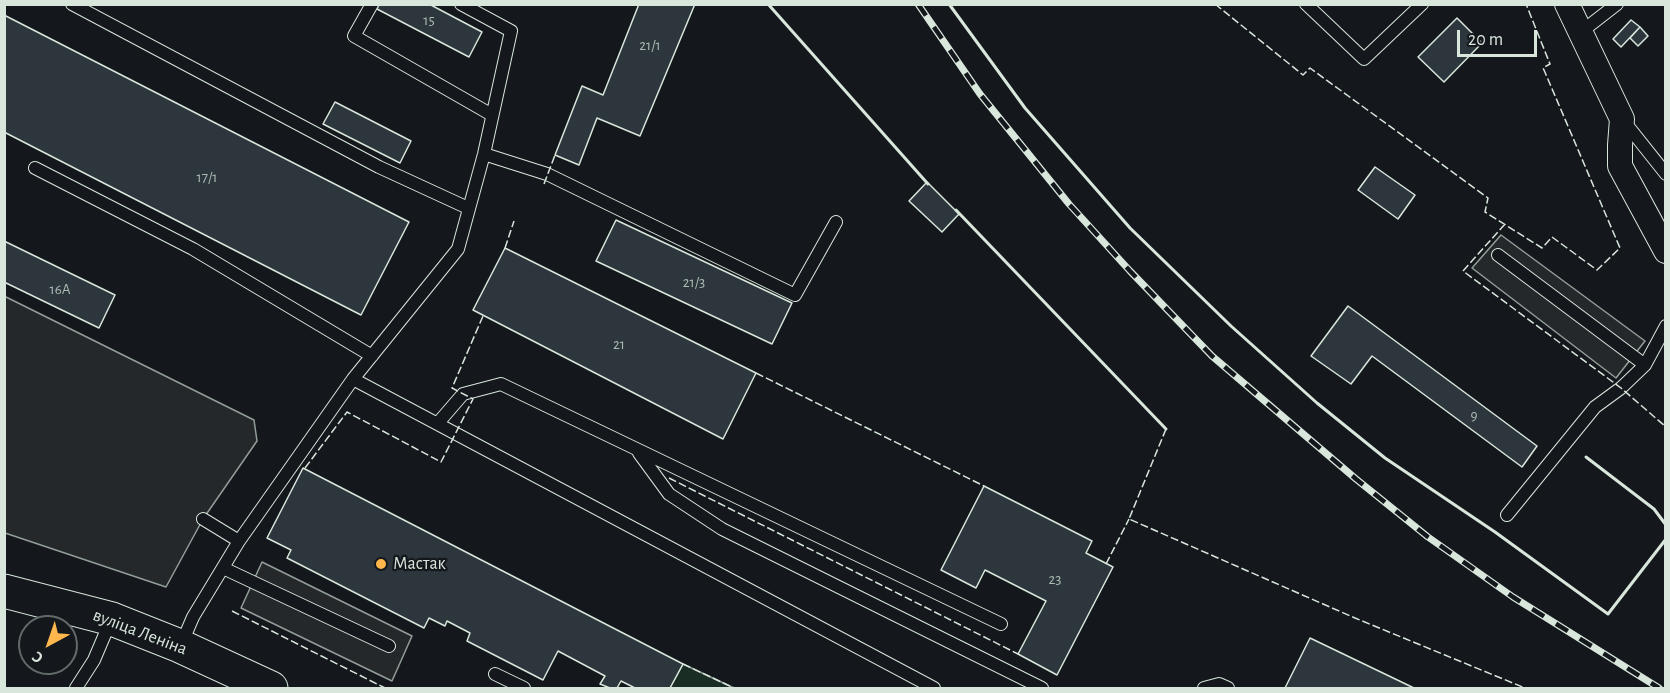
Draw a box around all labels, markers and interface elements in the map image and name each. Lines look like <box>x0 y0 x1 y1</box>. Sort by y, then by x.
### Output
house number: 15 <box>423 11 435 29</box>
scale bar <box>1460 18 1540 56</box>
text: 20 m <box>1468 31 1503 49</box>
house number: 21/1 <box>639 36 661 54</box>
house number: 17/1 <box>197 168 217 186</box>
house number: 21/3 <box>683 273 705 291</box>
house number: 16А <box>49 280 71 298</box>
house number: 21 <box>613 335 625 353</box>
house number: 9 <box>1470 406 1478 424</box>
place label: Мастак <box>393 553 446 575</box>
marker: Мастак <box>374 557 388 571</box>
house number: 23 <box>1048 570 1062 588</box>
street label: вуліца Леніна <box>90 604 190 660</box>
north arrow <box>18 615 78 675</box>
text: С <box>29 648 46 666</box>

